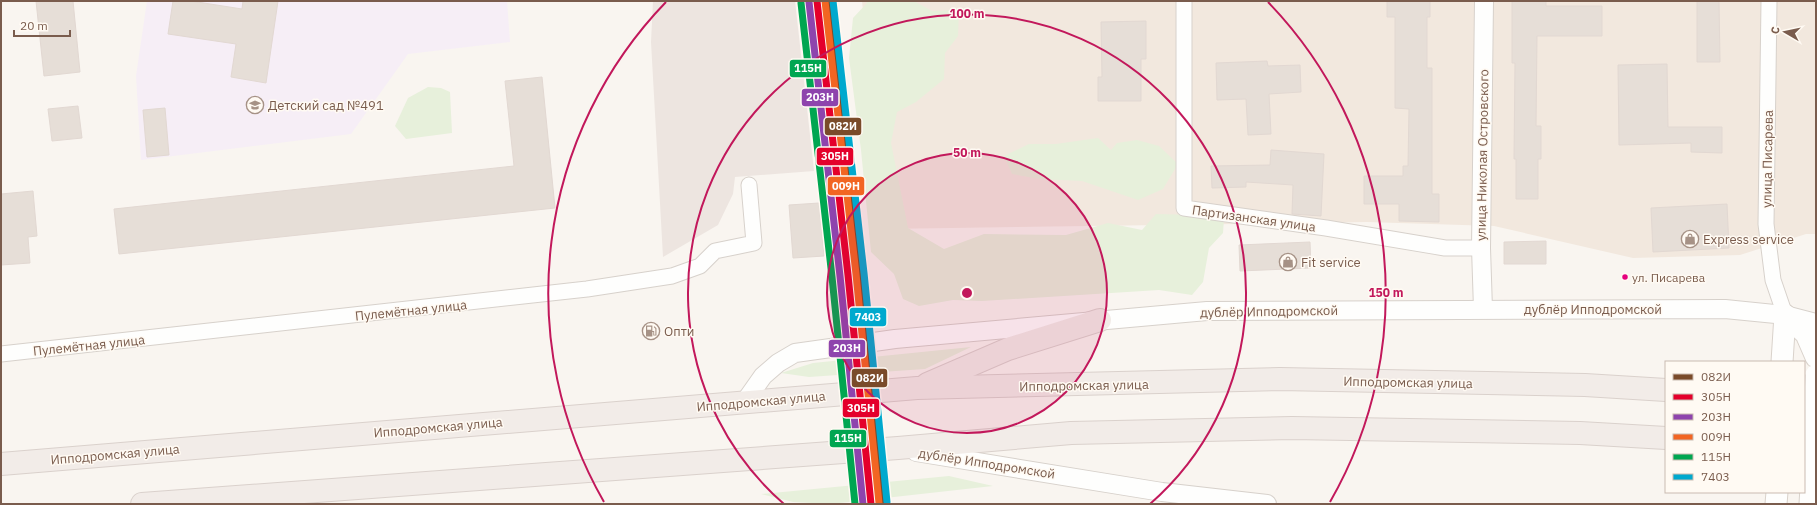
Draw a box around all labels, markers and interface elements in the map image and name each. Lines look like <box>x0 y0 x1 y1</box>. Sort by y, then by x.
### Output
text: 100 m <box>949 6 985 21</box>
scale bar <box>14 12 70 38</box>
north arrow <box>1765 12 1805 52</box>
text: 20 m <box>20 18 48 33</box>
text: С <box>1768 26 1783 35</box>
line badge: 115Н <box>789 59 827 78</box>
text: 115Н <box>794 61 822 75</box>
street label: улица Николая Островского <box>1473 69 1492 241</box>
line badge: 203Н <box>801 88 839 107</box>
text: 203Н <box>806 90 834 104</box>
school or university icon: Детский сад №491 <box>245 95 265 115</box>
place label: Детский сад №491 <box>268 97 384 114</box>
street label: улица Писарева <box>1758 110 1777 208</box>
line badge: 082И <box>824 117 862 136</box>
text: 082И <box>829 119 857 133</box>
text: 50 m <box>953 145 981 160</box>
line badge: 305Н <box>816 147 854 166</box>
text: 305Н <box>821 149 849 163</box>
line badge: 009Н <box>827 176 865 196</box>
text: 009Н <box>832 179 860 193</box>
street label: Партизанская улица <box>1191 201 1317 236</box>
shop icon: Express service <box>1680 229 1700 249</box>
place label: Express service <box>1703 231 1794 248</box>
shop icon: Fit service <box>1278 252 1298 272</box>
place label: Fit service <box>1301 254 1361 271</box>
place label: ул. Писарева <box>1632 270 1706 285</box>
marker: ул. Писарева <box>1620 272 1630 282</box>
text: 150 m <box>1368 285 1404 300</box>
centre of rings <box>960 286 974 300</box>
street label: Пулемётная улица <box>354 296 468 325</box>
street label: дублёр Ипподромской <box>1524 301 1662 318</box>
street label: дублёр Ипподромской <box>1200 302 1338 321</box>
line badge: 7403 <box>849 307 887 327</box>
text: 7403 <box>855 310 881 324</box>
fuel station icon: Опти <box>641 321 661 341</box>
place label: Опти <box>664 323 694 340</box>
street label: Пулемётная улица <box>32 331 146 360</box>
line badge: 203Н <box>828 339 866 358</box>
text: 203Н <box>833 341 861 355</box>
legend <box>1665 361 1805 493</box>
line badge: 082И <box>851 368 888 388</box>
text: 082И <box>1701 369 1731 384</box>
text: 082И <box>856 371 884 385</box>
street label: Ипподромская улица <box>1343 373 1473 392</box>
street label: Ипподромская улица <box>1019 376 1149 395</box>
street label: Ипподромская улица <box>696 387 826 416</box>
text: 305Н <box>1701 389 1731 404</box>
line badge: 305Н <box>842 398 880 418</box>
text: 305Н <box>847 401 875 415</box>
text: 203Н <box>1701 409 1731 424</box>
street label: Ипподромская улица <box>373 413 503 442</box>
line badge: 115Н <box>829 429 867 448</box>
text: 009Н <box>1701 429 1731 444</box>
text: 115Н <box>834 431 862 445</box>
street label: Ипподромская улица <box>50 440 180 469</box>
street label: дублёр Ипподромской <box>917 444 1056 483</box>
text: 115Н <box>1701 449 1731 464</box>
text: 7403 <box>1701 469 1730 484</box>

